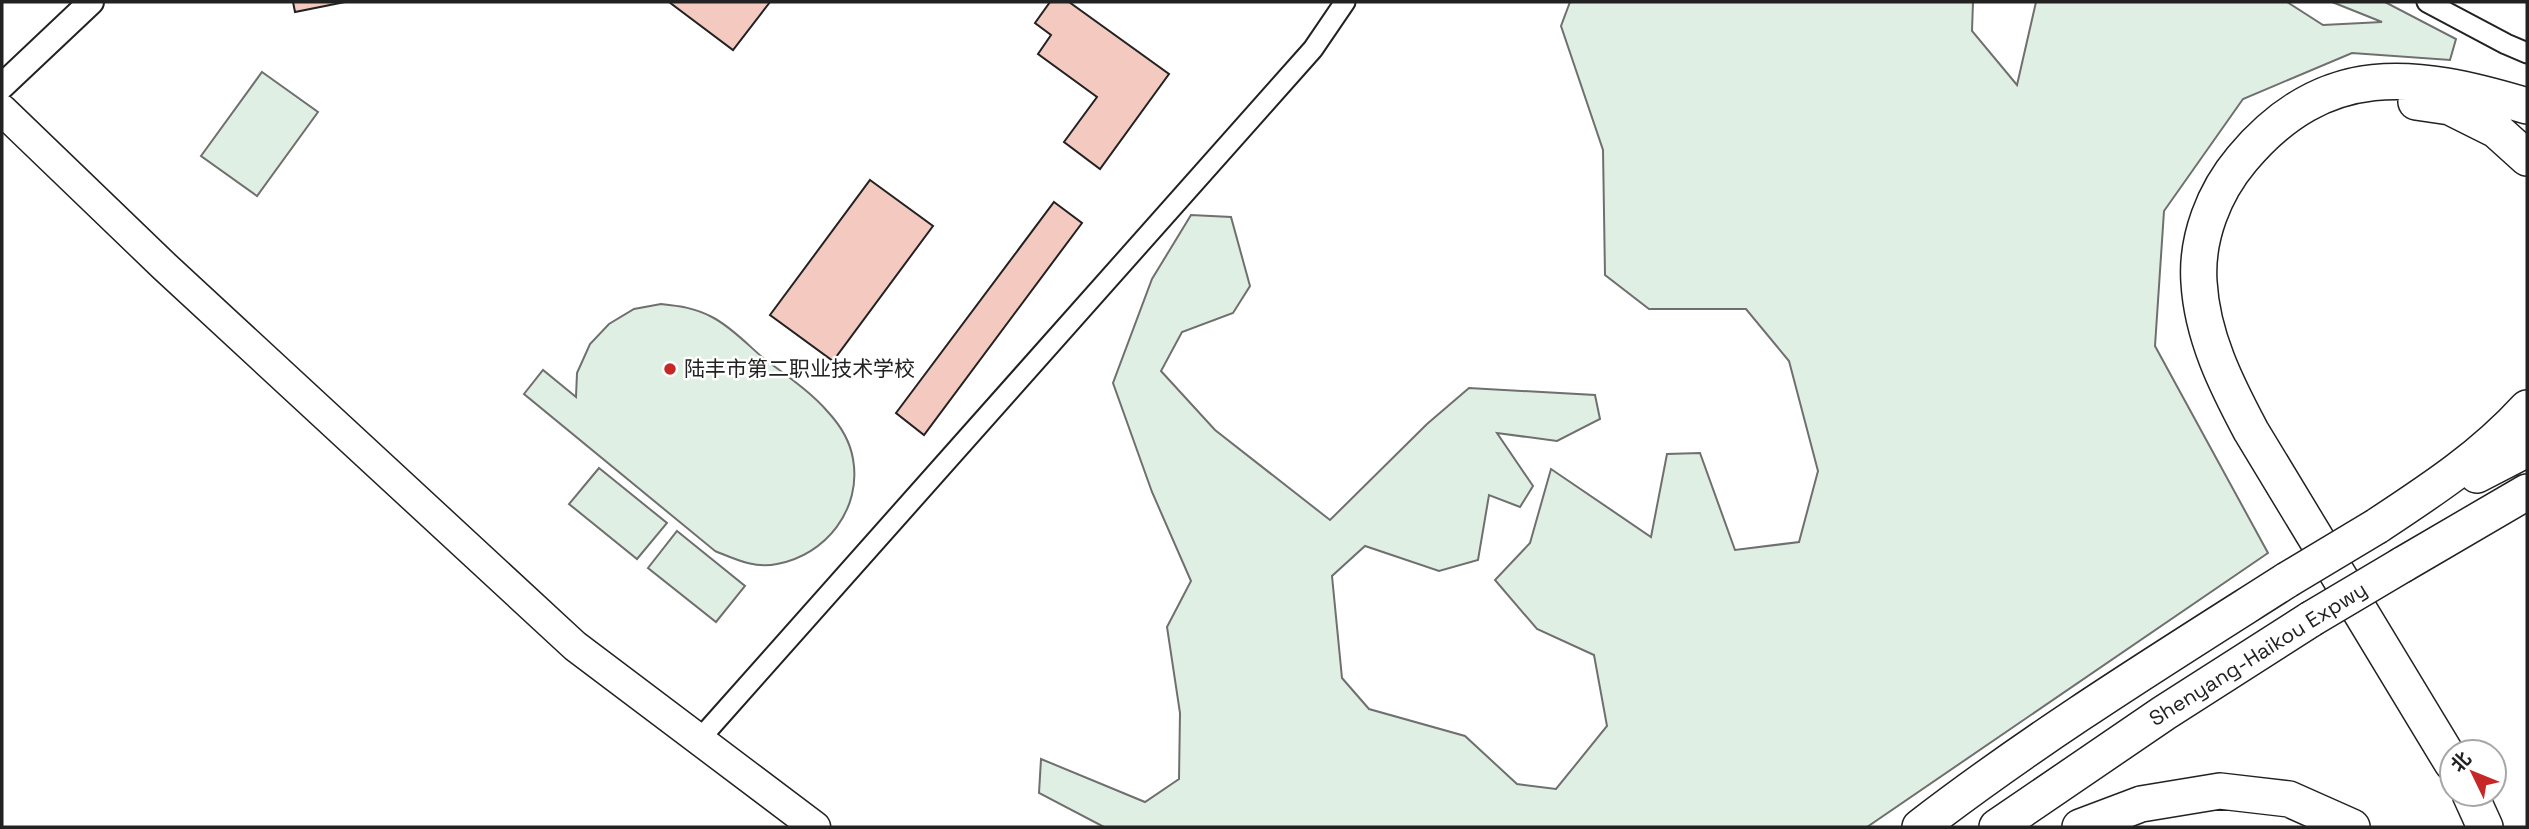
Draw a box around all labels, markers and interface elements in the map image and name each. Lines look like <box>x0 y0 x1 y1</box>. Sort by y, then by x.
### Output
place label: 陆丰市第二职业技术学校 <box>684 355 915 382</box>
marker: 陆丰市第二职业技术学校 <box>662 361 678 377</box>
street label: Shenyang-Haikou Expwy <box>2144 575 2372 732</box>
north arrow <box>2438 738 2508 808</box>
text: 北 <box>2445 746 2477 777</box>

